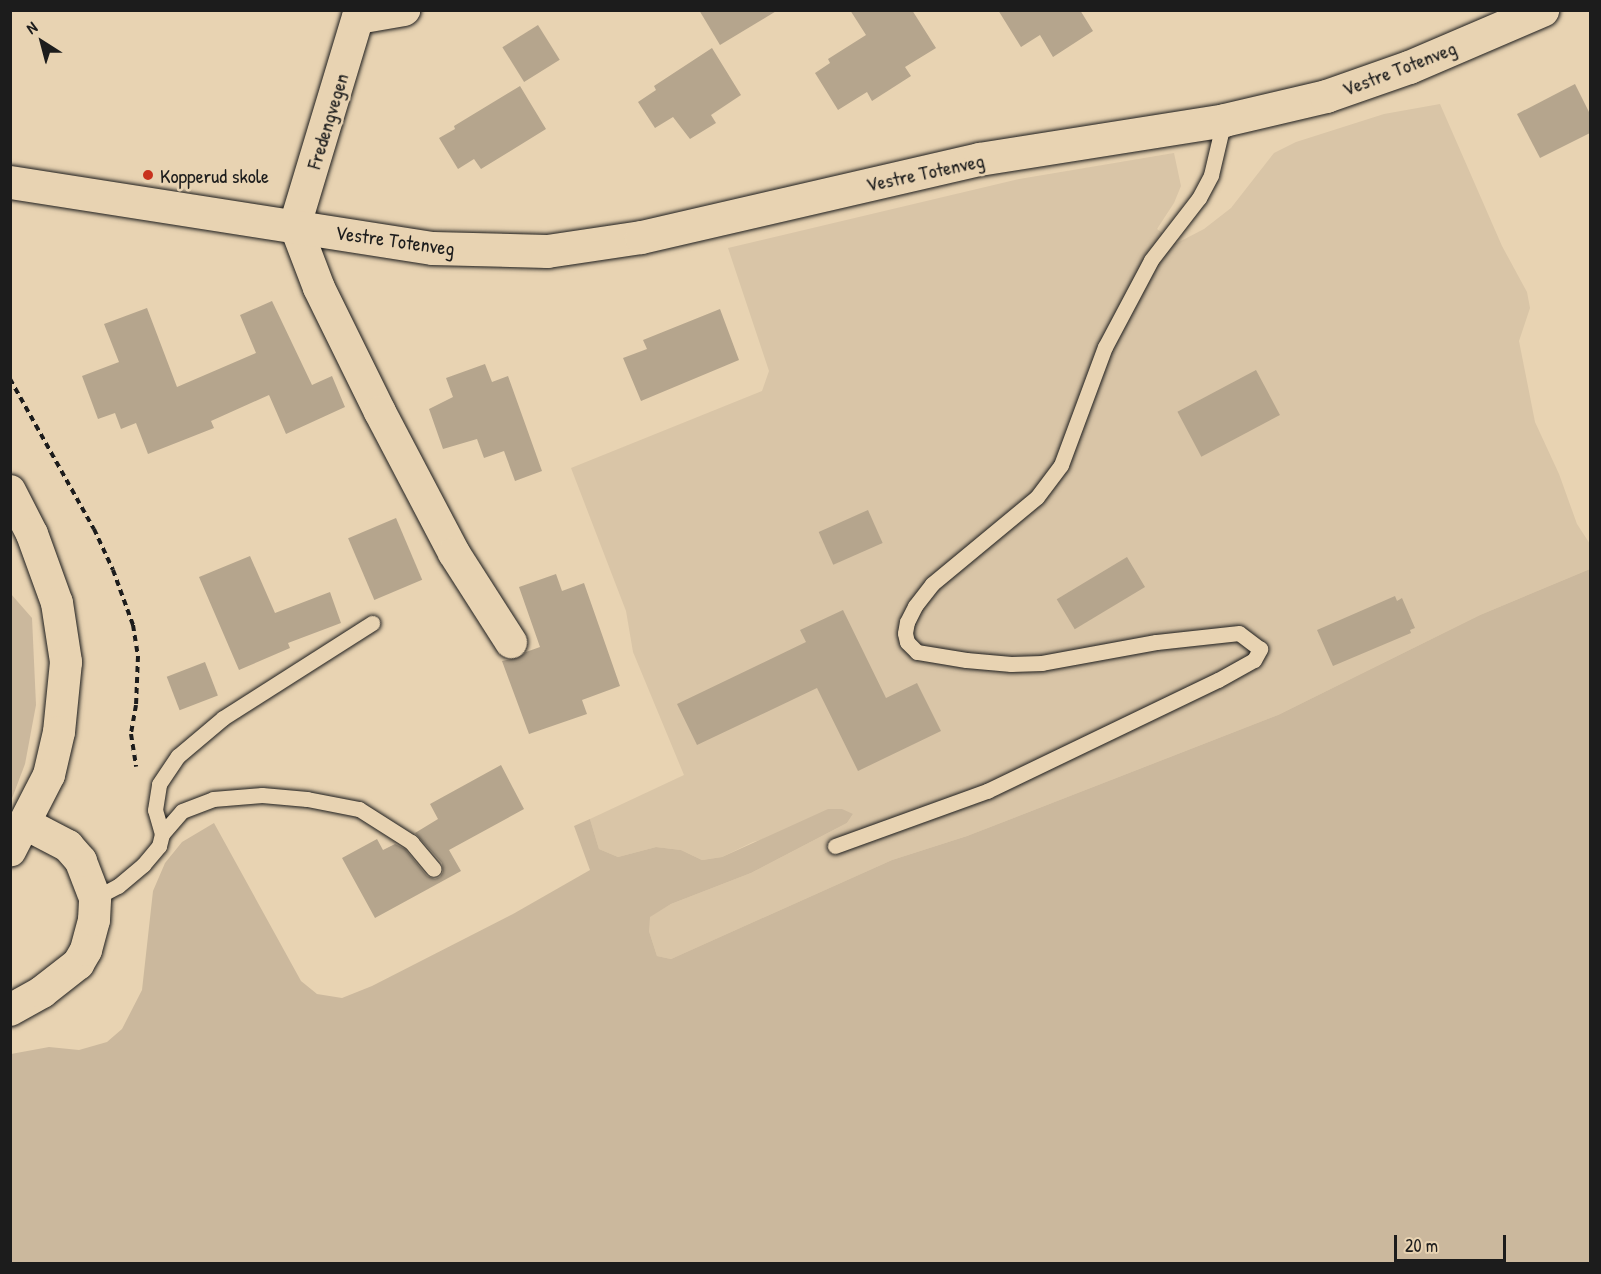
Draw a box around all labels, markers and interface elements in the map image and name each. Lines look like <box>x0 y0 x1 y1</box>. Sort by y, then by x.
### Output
north arrow <box>12 12 72 72</box>
text: N <box>22 16 41 39</box>
street label: Vestre Totenveg <box>1339 35 1459 101</box>
street label: Fredengvegen <box>301 70 353 172</box>
street label: Vestre Totenveg <box>864 148 986 196</box>
place label: Kopperud skole <box>160 163 269 187</box>
marker: Kopperud skole <box>141 168 155 182</box>
street label: Vestre Totenveg <box>334 220 456 260</box>
scale bar <box>1397 1223 1510 1261</box>
text: 20 m <box>1405 1233 1438 1258</box>

